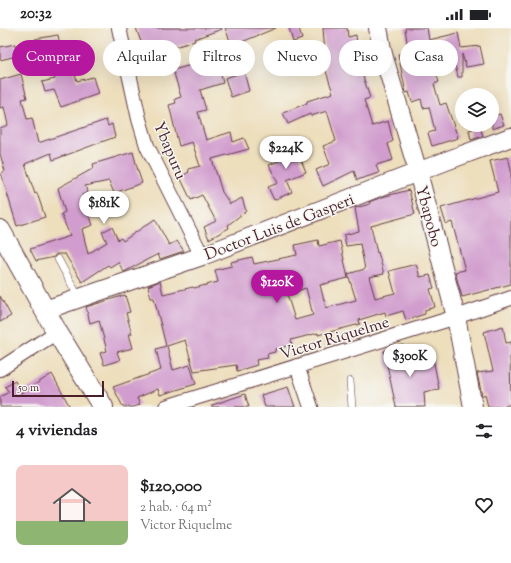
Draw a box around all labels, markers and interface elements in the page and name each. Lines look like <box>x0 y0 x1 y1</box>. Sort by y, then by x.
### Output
text: 20:32 <box>20 4 52 25</box>
chip: Comprar <box>12 40 95 76</box>
chip: Alquilar <box>103 40 181 76</box>
chip: Filtros <box>189 40 255 76</box>
chip: Nuevo <box>263 40 331 76</box>
chip: Piso <box>339 40 392 76</box>
chip: Casa <box>400 40 458 76</box>
map controls <box>455 88 499 132</box>
button: layers <box>455 88 499 132</box>
street label: Ybapuru <box>146 118 191 184</box>
pin: $224K <box>258 136 314 170</box>
text: $224K <box>268 140 304 158</box>
street label: Ybapobo <box>408 183 447 250</box>
street label: Doctor Luis de Gasperi <box>202 189 359 268</box>
pin: $181K <box>76 191 132 225</box>
text: $181K <box>88 195 120 213</box>
pin: $120K <box>249 270 305 304</box>
text: $120K <box>260 274 294 292</box>
street label: Victor Riquelme <box>277 312 392 367</box>
pin: $300K <box>382 344 438 378</box>
text: $300K <box>392 348 428 366</box>
scale bar <box>12 379 104 398</box>
text: 50 m <box>18 380 39 396</box>
text: 4 viviendas <box>16 419 97 443</box>
icon: filters <box>473 420 495 442</box>
text: $120,000 <box>140 475 202 499</box>
icon: home <box>48 481 96 529</box>
icon: heart <box>473 494 495 516</box>
text: 2 hab. · 64 m² <box>140 499 212 517</box>
text: Victor Riquelme <box>140 517 232 535</box>

